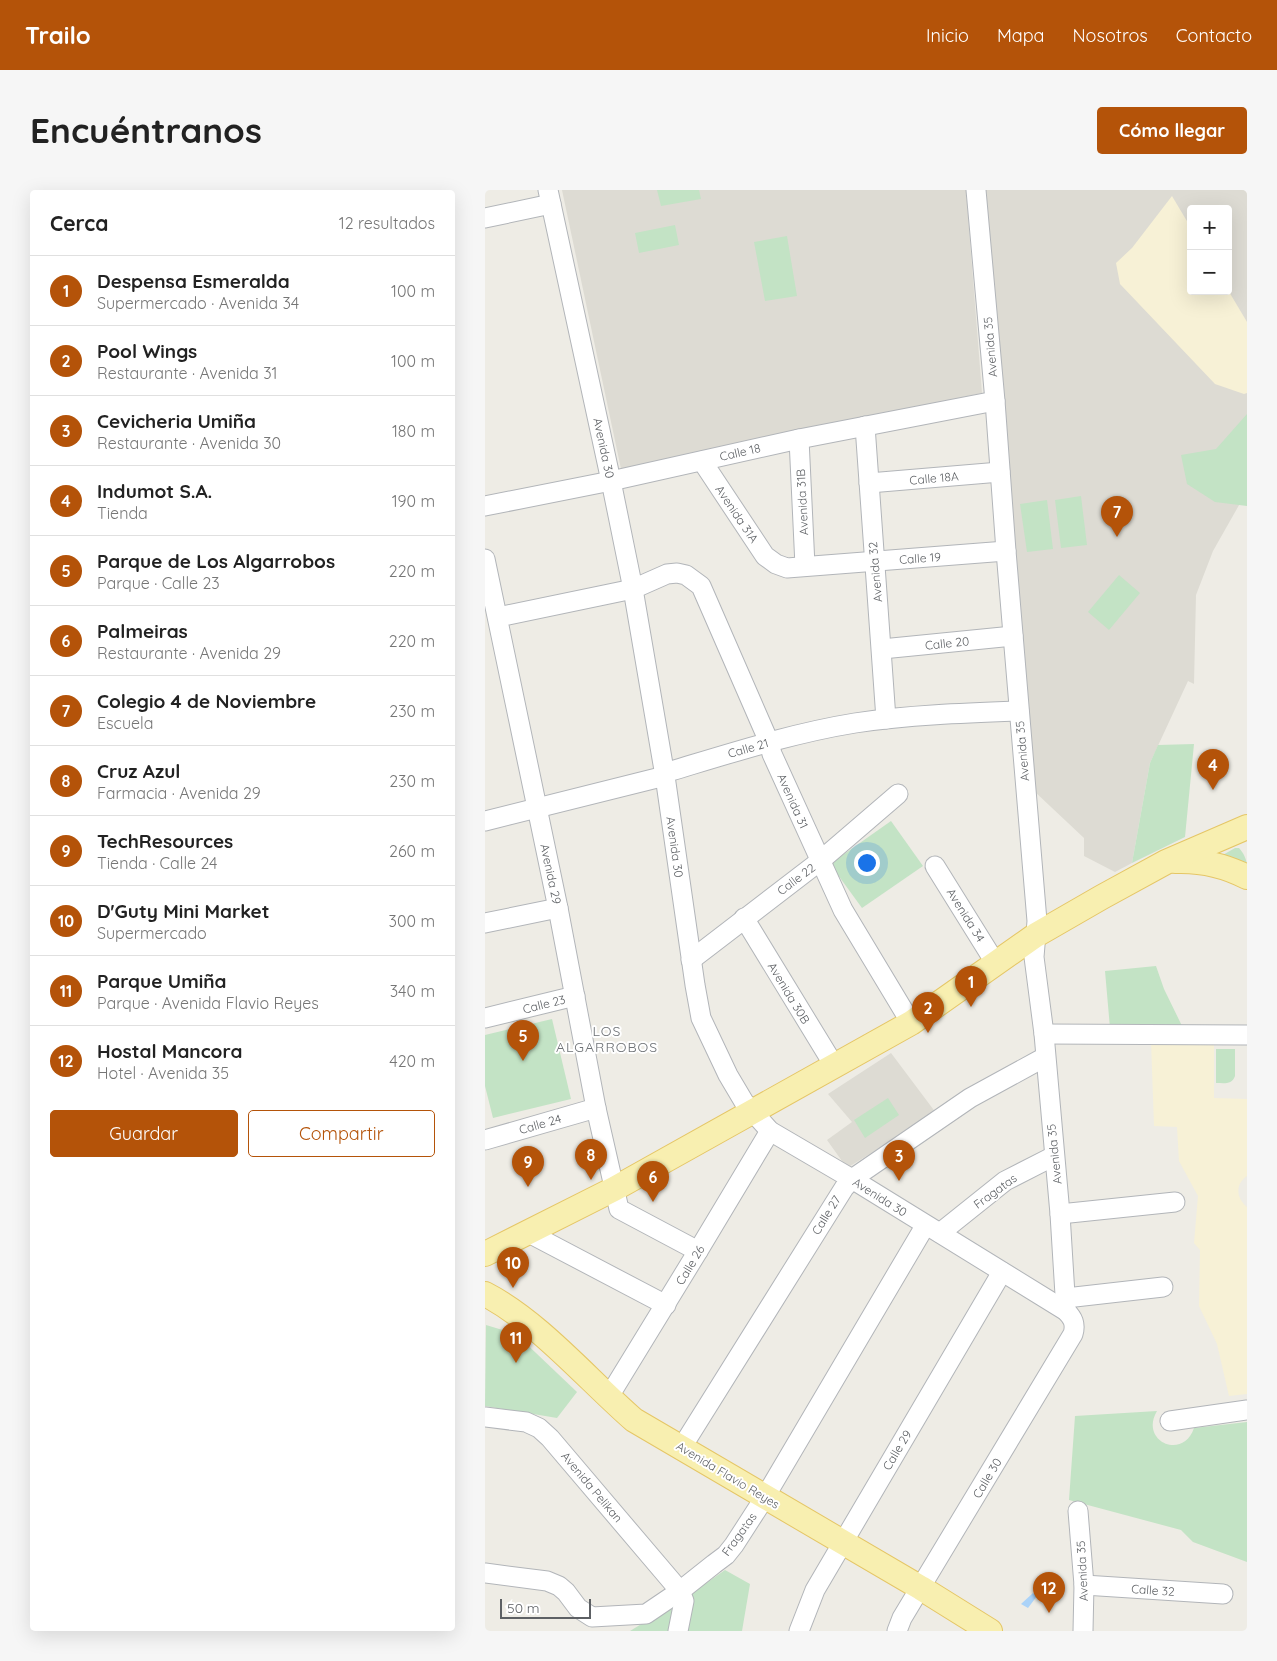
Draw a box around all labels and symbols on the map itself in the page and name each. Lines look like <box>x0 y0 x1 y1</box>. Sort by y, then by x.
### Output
street label: Avenida 35 <box>980 316 1000 378</box>
street label: Avenida 30 <box>590 416 618 480</box>
street label: Calle 18 <box>718 440 762 464</box>
street label: Avenida 31B <box>793 468 811 536</box>
street label: Calle 18A <box>909 468 959 488</box>
street label: Avenida 31A <box>712 482 762 546</box>
pin: 7 <box>1101 496 1133 537</box>
street label: Avenida 32 <box>865 541 885 603</box>
street label: Calle 19 <box>899 549 942 567</box>
street label: Calle 20 <box>924 633 970 653</box>
street label: Avenida 35 <box>1012 720 1032 782</box>
street label: Calle 21 <box>726 735 770 761</box>
pin: 4 <box>1197 749 1229 790</box>
street label: Avenida 31 <box>774 771 812 831</box>
street label: Avenida 30 <box>663 816 687 878</box>
street label: Avenida 29 <box>537 843 565 906</box>
your location <box>854 850 880 876</box>
street label: Calle 22 <box>774 860 818 898</box>
street label: Avenida 34 <box>944 885 988 945</box>
street label: Avenida 30B <box>765 960 813 1027</box>
pin: 1 <box>955 966 987 1007</box>
street label: Calle 23 <box>521 991 567 1017</box>
pin: 2 <box>912 992 944 1033</box>
pin: 5 <box>507 1020 539 1061</box>
district label: LOS ALGARROBOS <box>556 1022 658 1056</box>
street label: Calle 24 <box>517 1111 563 1137</box>
street label: Avenida 35 <box>1043 1123 1065 1185</box>
pin: 8 <box>575 1139 607 1180</box>
pin: 3 <box>883 1140 915 1181</box>
pin: 9 <box>512 1146 544 1187</box>
pin: 6 <box>637 1161 669 1202</box>
street label: Fragatas <box>970 1170 1020 1212</box>
street label: Avenida 30 <box>850 1174 910 1220</box>
street label: Calle 27 <box>808 1193 844 1237</box>
street label: Calle 26 <box>672 1242 708 1288</box>
pin: 10 <box>497 1247 529 1288</box>
pin: 11 <box>500 1322 532 1363</box>
street label: Calle 29 <box>879 1427 915 1473</box>
street label: Avenida Flavio Reyes <box>674 1438 783 1512</box>
street label: Avenida Pelikan <box>558 1449 626 1525</box>
street label: Calle 30 <box>969 1455 1005 1501</box>
street label: Fragatas <box>718 1509 760 1559</box>
street label: Avenida 35 <box>1073 1540 1091 1602</box>
pin: 12 <box>1033 1572 1065 1613</box>
street label: Calle 32 <box>1131 1581 1176 1599</box>
scale bar <box>500 1596 591 1619</box>

